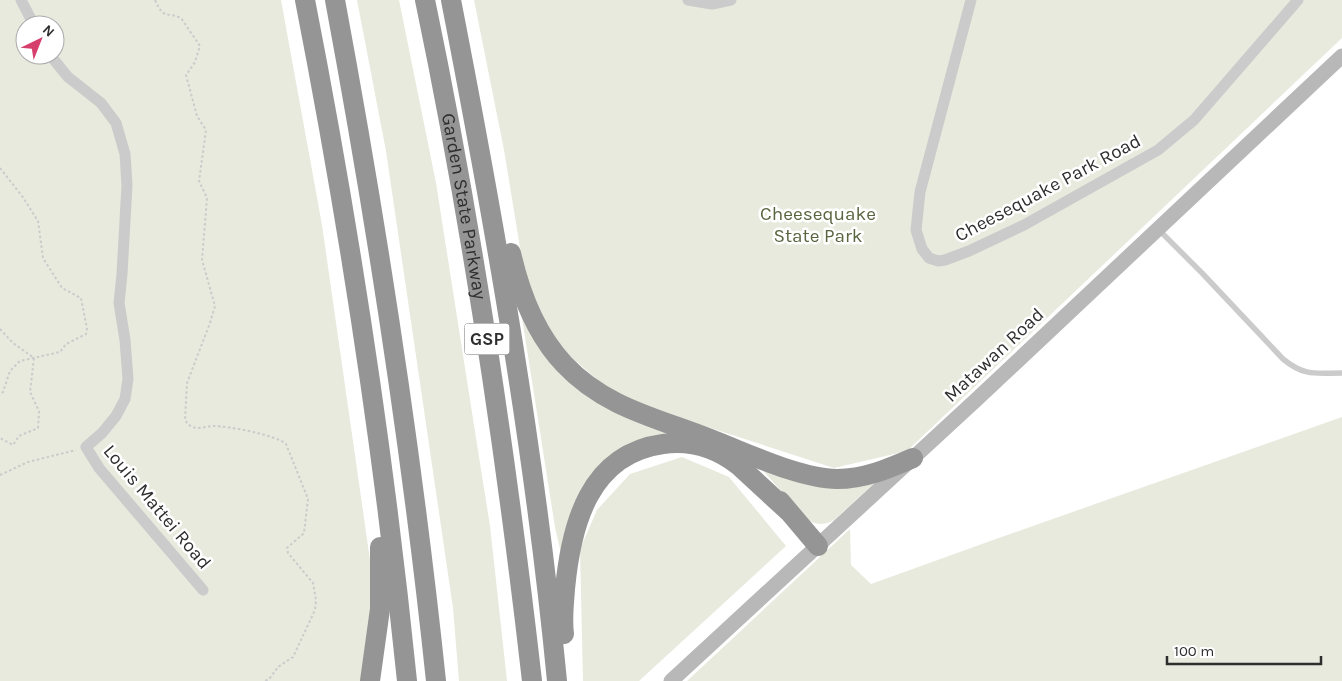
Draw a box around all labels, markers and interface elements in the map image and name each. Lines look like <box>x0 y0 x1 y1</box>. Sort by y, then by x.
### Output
north arrow <box>15 15 65 65</box>
text: N <box>39 21 58 41</box>
street label: Garden State Parkway <box>437 111 491 301</box>
street label: Cheesequake Park Road <box>951 130 1145 246</box>
park label: Cheesequake State Park <box>760 203 876 247</box>
street label: Matawan Road <box>940 303 1048 407</box>
road number: GSP <box>464 324 510 354</box>
street label: Louis Mattei Road <box>99 440 215 574</box>
scale bar <box>1167 634 1321 666</box>
text: 100 m <box>1174 642 1214 660</box>

